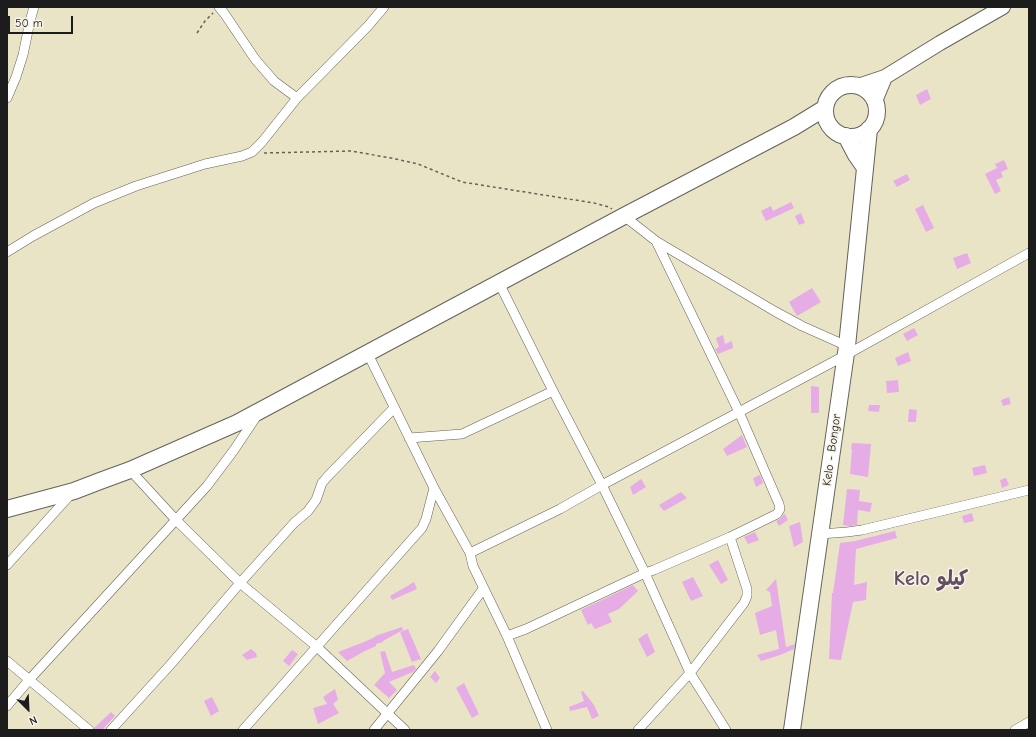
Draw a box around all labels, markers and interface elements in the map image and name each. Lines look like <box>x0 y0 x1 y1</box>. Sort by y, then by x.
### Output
scale bar <box>10 8 75 34</box>
text: 50 m <box>15 16 43 30</box>
street label: Kelo - Bongor <box>820 413 844 487</box>
district label: Kelo كيلو <box>894 567 968 591</box>
north arrow <box>8 689 48 729</box>
text: N <box>27 713 39 728</box>

